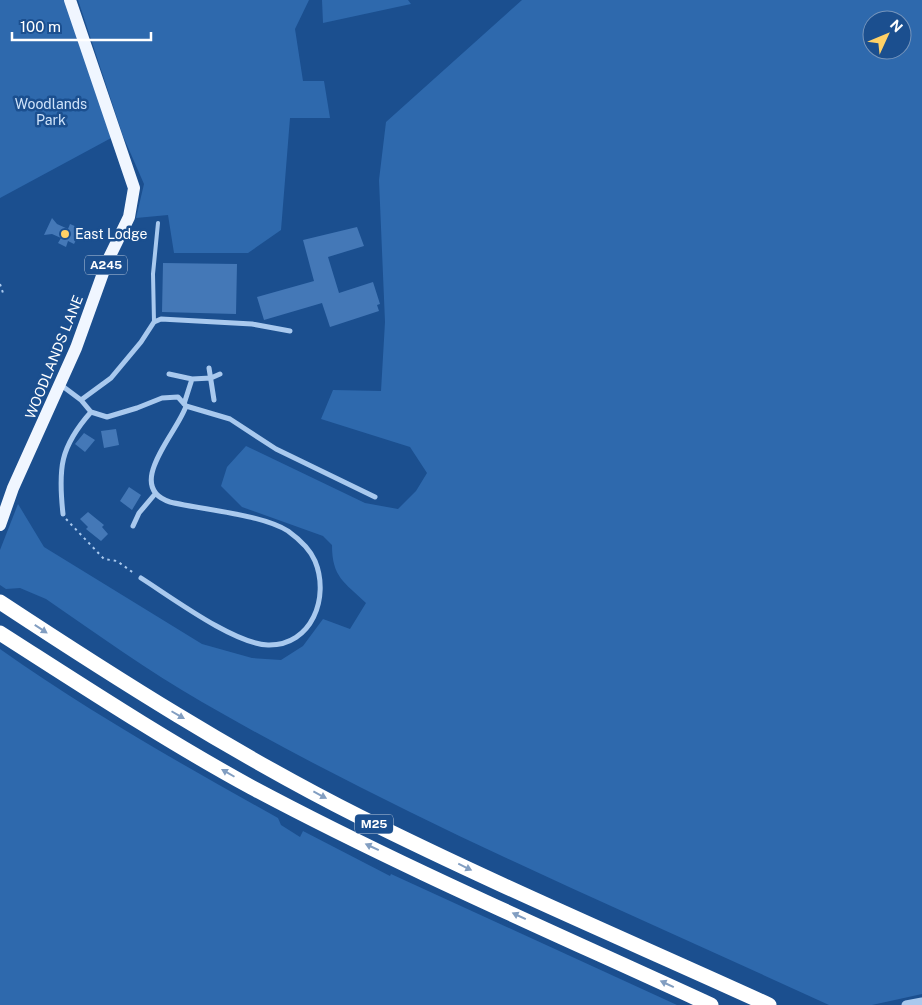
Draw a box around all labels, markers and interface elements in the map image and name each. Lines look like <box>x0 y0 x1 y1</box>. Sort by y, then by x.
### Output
scale bar <box>12 10 151 42</box>
north arrow <box>862 10 912 60</box>
text: N <box>887 16 906 35</box>
text: 100 m <box>20 18 61 35</box>
park label: Woodlands Park <box>15 96 87 128</box>
place label: East Lodge <box>75 226 148 242</box>
marker: East Lodge <box>59 228 71 240</box>
road number: A245 <box>85 256 127 274</box>
street label: WOODLANDS LANE <box>22 293 86 421</box>
one-way arrow <box>34 624 48 634</box>
one-way arrow <box>172 711 185 720</box>
one-way arrow <box>221 768 234 777</box>
one-way arrow <box>312 791 327 799</box>
road number: M25 <box>355 814 393 834</box>
one-way arrow <box>365 843 379 851</box>
one-way arrow <box>458 863 473 871</box>
one-way arrow <box>512 912 526 920</box>
one-way arrow <box>659 980 674 989</box>

